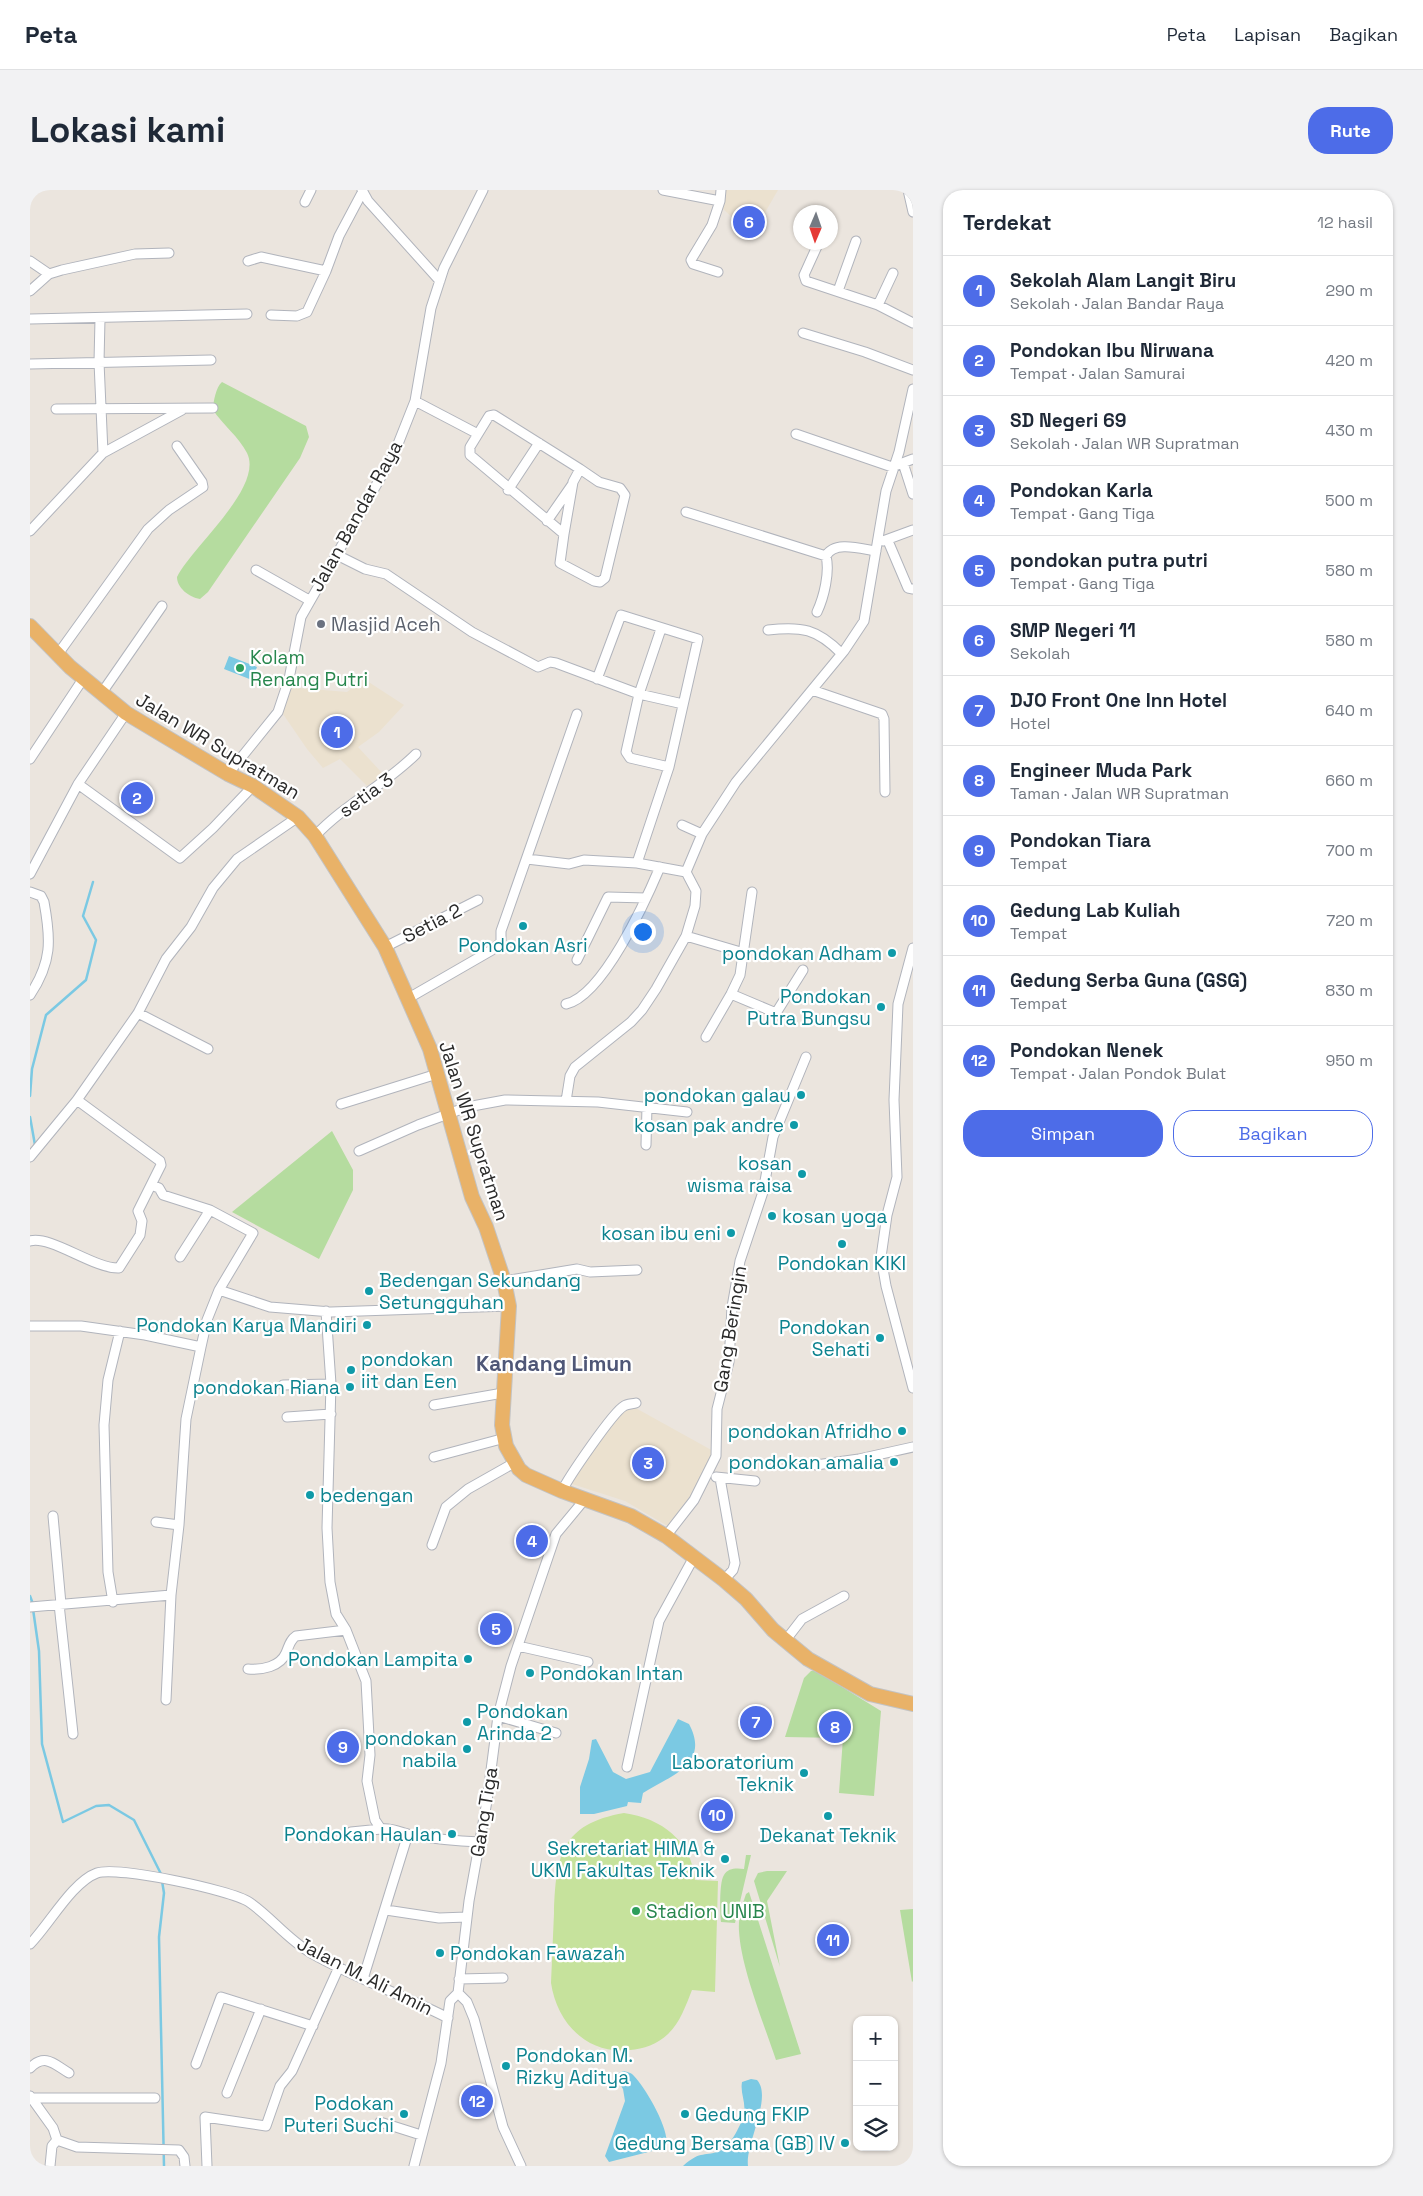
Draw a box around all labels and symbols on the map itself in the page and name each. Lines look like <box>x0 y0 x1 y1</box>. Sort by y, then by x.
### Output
pin: 6 <box>733 203 765 241</box>
north arrow <box>793 205 838 250</box>
street label: Jalan Bandar Raya <box>304 436 408 596</box>
place label: Masjid Aceh <box>331 612 441 637</box>
marker: Masjid Aceh <box>315 618 327 630</box>
place label: Kolam Renang Putri <box>250 645 368 692</box>
marker: Kolam Renang Putri <box>234 662 246 674</box>
street label: Jalan WR Supratman <box>131 687 305 805</box>
pin: 1 <box>321 713 353 751</box>
street label: setia 3 <box>334 767 398 823</box>
pin: 2 <box>121 779 153 817</box>
street label: Setia 2 <box>398 898 466 948</box>
your location <box>630 919 656 945</box>
marker: Pondokan Asri <box>517 920 529 932</box>
place label: Pondokan Asri <box>458 933 588 958</box>
place label: pondokan Adham <box>722 941 882 966</box>
marker: pondokan Adham <box>886 947 898 959</box>
place label: Pondokan Putra Bungsu <box>747 984 871 1031</box>
marker: Pondokan Putra Bungsu <box>875 1001 887 1013</box>
street label: Jalan WR Supratman <box>433 1038 515 1224</box>
place label: pondokan galau <box>644 1083 791 1108</box>
marker: pondokan galau <box>795 1089 807 1101</box>
place label: kosan pak andre <box>634 1113 784 1138</box>
marker: kosan pak andre <box>788 1119 800 1131</box>
place label: kosan wisma raisa <box>687 1151 792 1198</box>
marker: kosan wisma raisa <box>796 1168 808 1180</box>
place label: kosan yoga <box>782 1204 887 1229</box>
marker: kosan yoga <box>766 1210 778 1222</box>
place label: kosan ibu eni <box>601 1221 721 1246</box>
marker: kosan ibu eni <box>725 1227 737 1239</box>
marker: Pondokan KIKI <box>836 1238 848 1250</box>
place label: Pondokan KIKI <box>778 1251 906 1276</box>
street label: Gang Beringin <box>708 1264 752 1394</box>
place label: Bedengan Sekundang Setungguhan <box>379 1268 581 1315</box>
marker: Bedengan Sekundang Setungguhan <box>363 1285 375 1297</box>
place label: Pondokan Karya Mandiri <box>136 1313 357 1338</box>
place label: Pondokan Sehati <box>779 1315 870 1362</box>
marker: Pondokan Karya Mandiri <box>361 1319 373 1331</box>
marker: Pondokan Sehati <box>874 1332 886 1344</box>
place label: pondokan iit dan Een <box>361 1347 457 1394</box>
district label: Kandang Limun <box>476 1350 632 1377</box>
marker: pondokan iit dan Een <box>345 1364 357 1376</box>
place label: pondokan Riana <box>193 1375 340 1400</box>
marker: pondokan Riana <box>344 1381 356 1393</box>
place label: pondokan Afridho <box>728 1419 892 1444</box>
marker: pondokan Afridho <box>896 1425 908 1437</box>
pin: 3 <box>632 1444 664 1482</box>
place label: pondokan amalia <box>729 1450 884 1475</box>
marker: pondokan amalia <box>888 1456 900 1468</box>
place label: bedengan <box>320 1483 413 1508</box>
marker: bedengan <box>304 1489 316 1501</box>
pin: 4 <box>516 1522 548 1560</box>
pin: 5 <box>480 1610 512 1648</box>
place label: Pondokan Lampita <box>288 1647 458 1672</box>
marker: Pondokan Lampita <box>462 1653 474 1665</box>
place label: Pondokan Intan <box>540 1661 683 1686</box>
marker: Pondokan Intan <box>524 1667 536 1679</box>
place label: Pondokan Arinda 2 <box>477 1699 568 1746</box>
pin: 7 <box>740 1703 772 1741</box>
pin: 8 <box>819 1708 851 1746</box>
marker: Pondokan Arinda 2 <box>461 1716 473 1728</box>
place label: pondokan nabila <box>365 1726 457 1773</box>
pin: 9 <box>327 1728 359 1766</box>
marker: pondokan nabila <box>461 1743 473 1755</box>
place label: Laboratorium Teknik <box>672 1750 794 1797</box>
street label: Gang Tiga <box>465 1765 503 1859</box>
marker: Laboratorium Teknik <box>798 1767 810 1779</box>
pin: 10 <box>701 1796 733 1834</box>
marker: Dekanat Teknik <box>822 1810 834 1822</box>
place label: Pondokan Haulan <box>284 1822 442 1847</box>
place label: Dekanat Teknik <box>759 1823 897 1848</box>
marker: Pondokan Haulan <box>446 1828 458 1840</box>
place label: Sekretariat HIMA & UKM Fakultas Teknik <box>531 1836 715 1883</box>
marker: Sekretariat HIMA & UKM Fakultas Teknik <box>719 1853 731 1865</box>
place label: Stadion UNIB <box>646 1899 765 1924</box>
marker: Stadion UNIB <box>630 1905 642 1917</box>
pin: 11 <box>817 1921 849 1959</box>
street label: Jalan M. Ali Amin <box>293 1931 437 2021</box>
place label: Pondokan Fawazah <box>450 1941 625 1966</box>
marker: Pondokan Fawazah <box>434 1947 446 1959</box>
place label: Pondokan M. Rizky Aditya <box>516 2043 633 2090</box>
marker: Pondokan M. Rizky Aditya <box>500 2060 512 2072</box>
pin: 12 <box>461 2082 493 2120</box>
place label: Podokan Puteri Suchi <box>284 2091 394 2138</box>
place label: Gedung FKIP <box>695 2102 809 2127</box>
marker: Podokan Puteri Suchi <box>398 2108 410 2120</box>
marker: Gedung FKIP <box>679 2108 691 2120</box>
place label: Gedung Bersama (GB) IV <box>614 2131 835 2156</box>
marker: Gedung Bersama (GB) IV <box>839 2137 851 2149</box>

